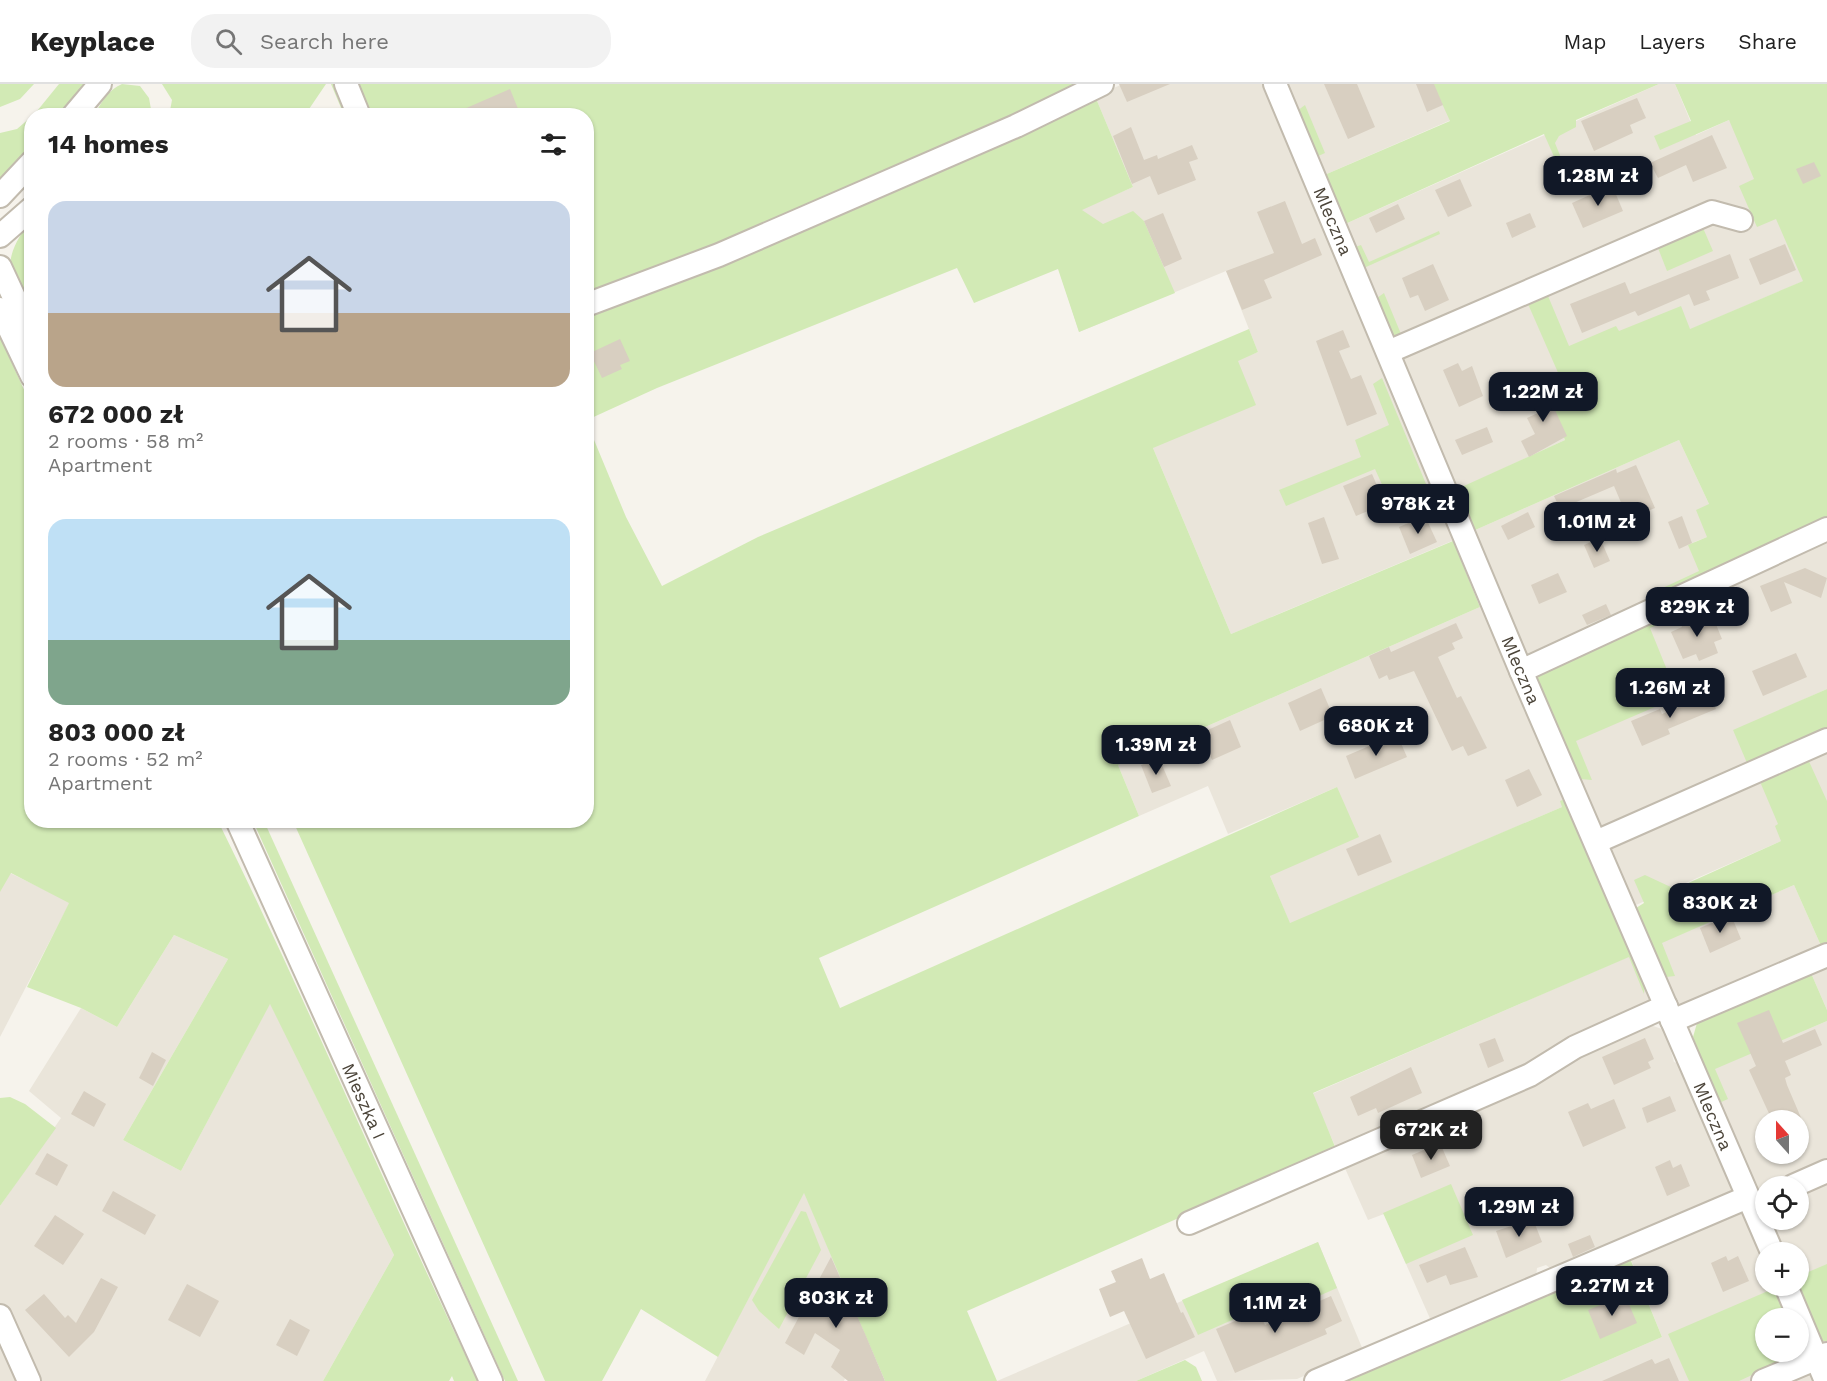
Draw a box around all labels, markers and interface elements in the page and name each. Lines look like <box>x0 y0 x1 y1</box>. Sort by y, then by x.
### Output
search box <box>191 14 611 68</box>
text: Keyplace <box>30 25 155 58</box>
icon: search <box>212 25 245 58</box>
text: Search here <box>260 29 389 54</box>
text: Map <box>1563 29 1606 54</box>
text: Layers <box>1639 29 1705 54</box>
text: Share <box>1738 29 1797 54</box>
icon: filters <box>537 128 570 161</box>
text: 14 homes <box>48 129 169 159</box>
pin: 1.28M zł <box>1536 156 1660 207</box>
text: 1.28M zł <box>1557 163 1639 187</box>
street label: Mleczna <box>1309 184 1357 258</box>
icon: home <box>255 240 363 348</box>
pin: 1.22M zł <box>1481 372 1605 423</box>
text: 1.22M zł <box>1503 379 1583 403</box>
text: 672 000 zł <box>48 399 184 429</box>
text: 2 rooms · 58 m² <box>48 429 203 453</box>
text: Apartment <box>48 453 152 477</box>
pin: 978K zł <box>1363 484 1473 535</box>
text: 978K zł <box>1381 491 1455 515</box>
pin: 1.01M zł <box>1535 502 1659 553</box>
text: 1.01M zł <box>1558 509 1636 533</box>
icon: home <box>255 558 363 666</box>
pin: 829K zł <box>1642 587 1752 638</box>
text: 829K zł <box>1660 594 1734 618</box>
street label: Mleczna <box>1497 633 1545 707</box>
pin: 1.26M zł <box>1608 668 1732 719</box>
text: 1.26M zł <box>1630 675 1710 699</box>
pin: 680K zł <box>1321 706 1431 757</box>
text: 680K zł <box>1338 713 1414 737</box>
text: 803 000 zł <box>48 717 185 747</box>
pin: 1.39M zł <box>1094 725 1218 776</box>
text: 1.39M zł <box>1116 732 1196 756</box>
text: 2 rooms · 52 m² <box>48 747 203 771</box>
text: Apartment <box>48 771 152 795</box>
pin: 830K zł <box>1665 883 1775 934</box>
text: 830K zł <box>1683 890 1757 914</box>
street label: Mieszka I <box>338 1060 390 1142</box>
street label: Mleczna <box>1689 1079 1737 1153</box>
pin: 672K zł <box>1376 1110 1486 1161</box>
north arrow <box>1755 1110 1809 1164</box>
map controls <box>1755 1110 1809 1362</box>
text: 672K zł <box>1394 1117 1468 1141</box>
button: locate <box>1755 1176 1809 1230</box>
pin: 1.29M zł <box>1457 1187 1581 1238</box>
text: 1.29M zł <box>1479 1194 1559 1218</box>
button: + <box>1755 1242 1809 1296</box>
pin: 2.27M zł <box>1550 1266 1674 1317</box>
text: 2.27M zł <box>1570 1273 1654 1297</box>
pin: 803K zł <box>781 1278 891 1329</box>
pin: 1.1M zł <box>1220 1283 1330 1334</box>
text: 803K zł <box>799 1285 873 1309</box>
text: 1.1M zł <box>1243 1290 1307 1314</box>
button: − <box>1755 1308 1809 1362</box>

